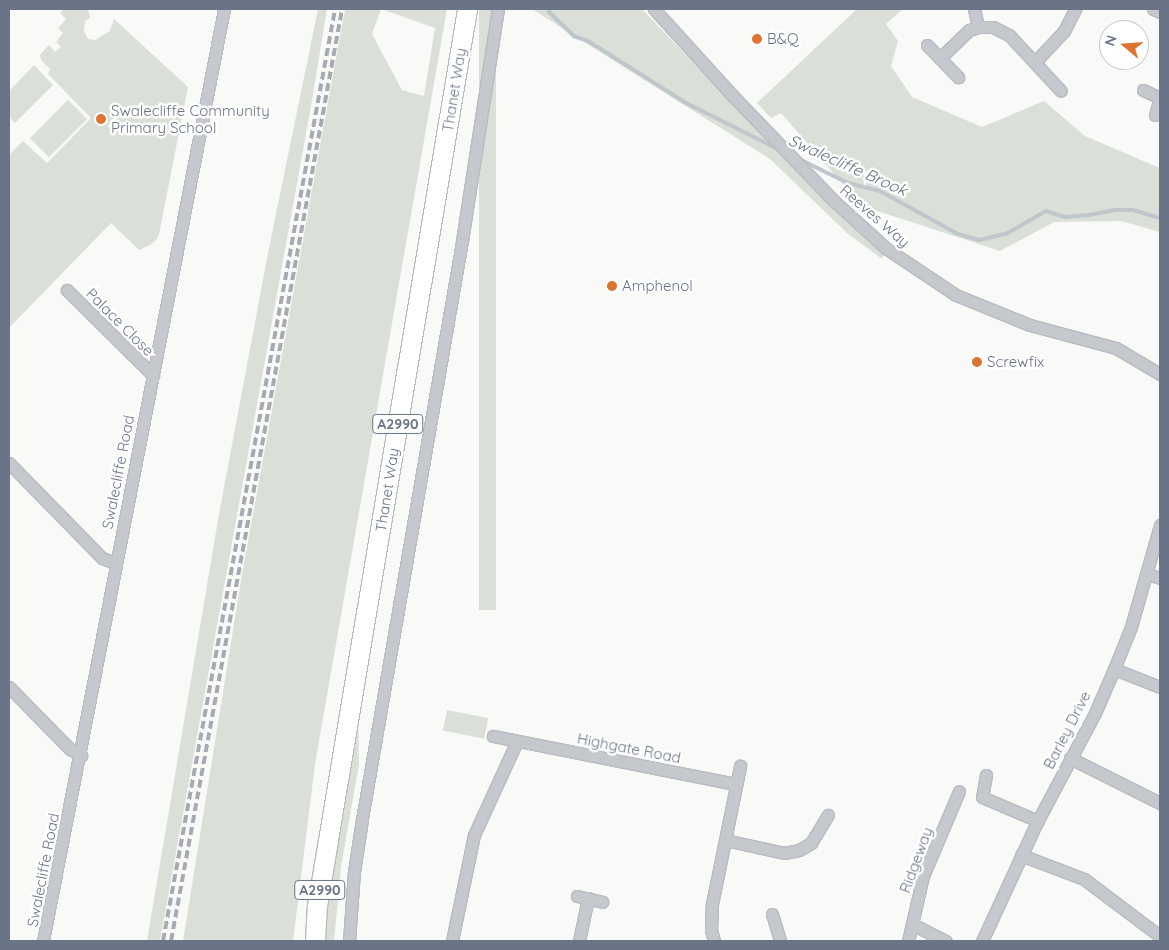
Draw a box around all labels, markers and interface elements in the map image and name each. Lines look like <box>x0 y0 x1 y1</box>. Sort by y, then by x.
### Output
north arrow <box>1099 20 1149 70</box>
place label: B&Q <box>767 30 799 48</box>
marker: B&Q <box>751 33 763 45</box>
text: N <box>1101 33 1121 48</box>
street label: Thanet Way <box>438 47 470 133</box>
place label: Swalecliffe Community Primary School <box>111 101 270 136</box>
marker: Swalecliffe Community Primary School <box>95 113 107 125</box>
water label: Swalecliffe Brook <box>786 130 910 200</box>
street label: Reeves Way <box>837 181 913 251</box>
place label: Amphenol <box>622 277 693 295</box>
marker: Amphenol <box>606 280 618 292</box>
street label: Palace Close <box>82 284 158 360</box>
place label: Screwfix <box>987 353 1044 371</box>
marker: Screwfix <box>971 356 983 368</box>
road number: A2990 <box>372 412 424 436</box>
street label: Swalecliffe Road <box>98 414 138 530</box>
street label: Thanet Way <box>371 447 403 533</box>
street label: Barley Drive <box>1040 688 1094 772</box>
street label: Highgate Road <box>576 729 682 767</box>
street label: Swalecliffe Road <box>23 812 63 928</box>
street label: Ridgeway <box>896 825 936 895</box>
road number: A2990 <box>294 878 346 902</box>

